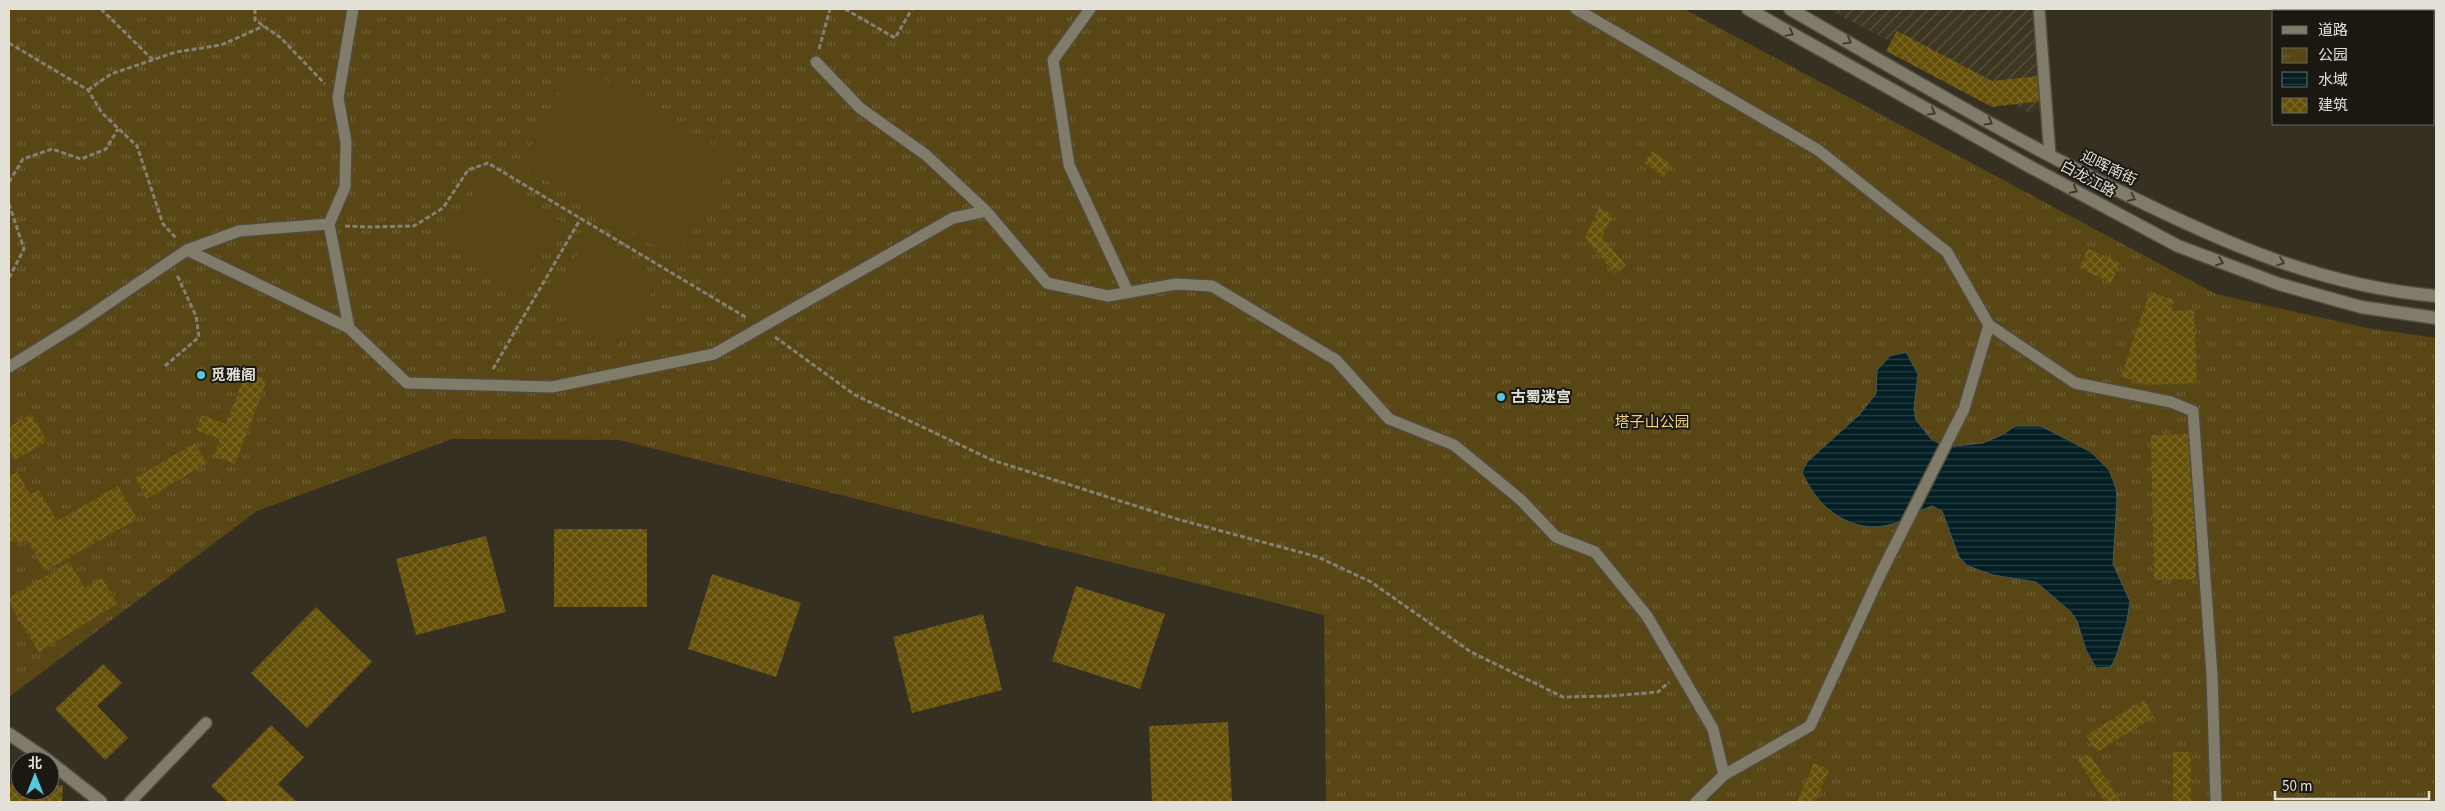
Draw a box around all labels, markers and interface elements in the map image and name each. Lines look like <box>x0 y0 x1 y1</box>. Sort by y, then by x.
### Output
legend <box>2272 10 2435 125</box>
text: 道路 <box>2318 20 2348 41</box>
one-way arrow <box>1785 26 1794 36</box>
one-way arrow <box>1842 35 1851 45</box>
text: 公园 <box>2318 45 2348 66</box>
text: 水域 <box>2318 70 2348 91</box>
text: 建筑 <box>2318 95 2348 116</box>
one-way arrow <box>1927 106 1936 116</box>
one-way arrow <box>1983 116 1992 126</box>
street label: 迎晖南街 <box>2077 146 2140 191</box>
street label: 白龙江路 <box>2056 156 2119 203</box>
one-way arrow <box>2069 184 2078 194</box>
one-way arrow <box>2127 191 2136 201</box>
one-way arrow <box>2215 256 2224 266</box>
one-way arrow <box>2277 257 2285 267</box>
place label: 觅雅阁 <box>211 365 256 386</box>
marker: 觅雅阁 <box>195 369 207 381</box>
place label: 古蜀迷宫 <box>1511 387 1571 408</box>
marker: 古蜀迷宫 <box>1495 391 1507 403</box>
park label: 塔子山公园 <box>1614 412 1690 433</box>
north arrow <box>10 751 60 801</box>
text: 北 <box>28 754 42 774</box>
scale bar <box>2275 768 2429 800</box>
text: 50 m <box>2282 776 2312 797</box>

